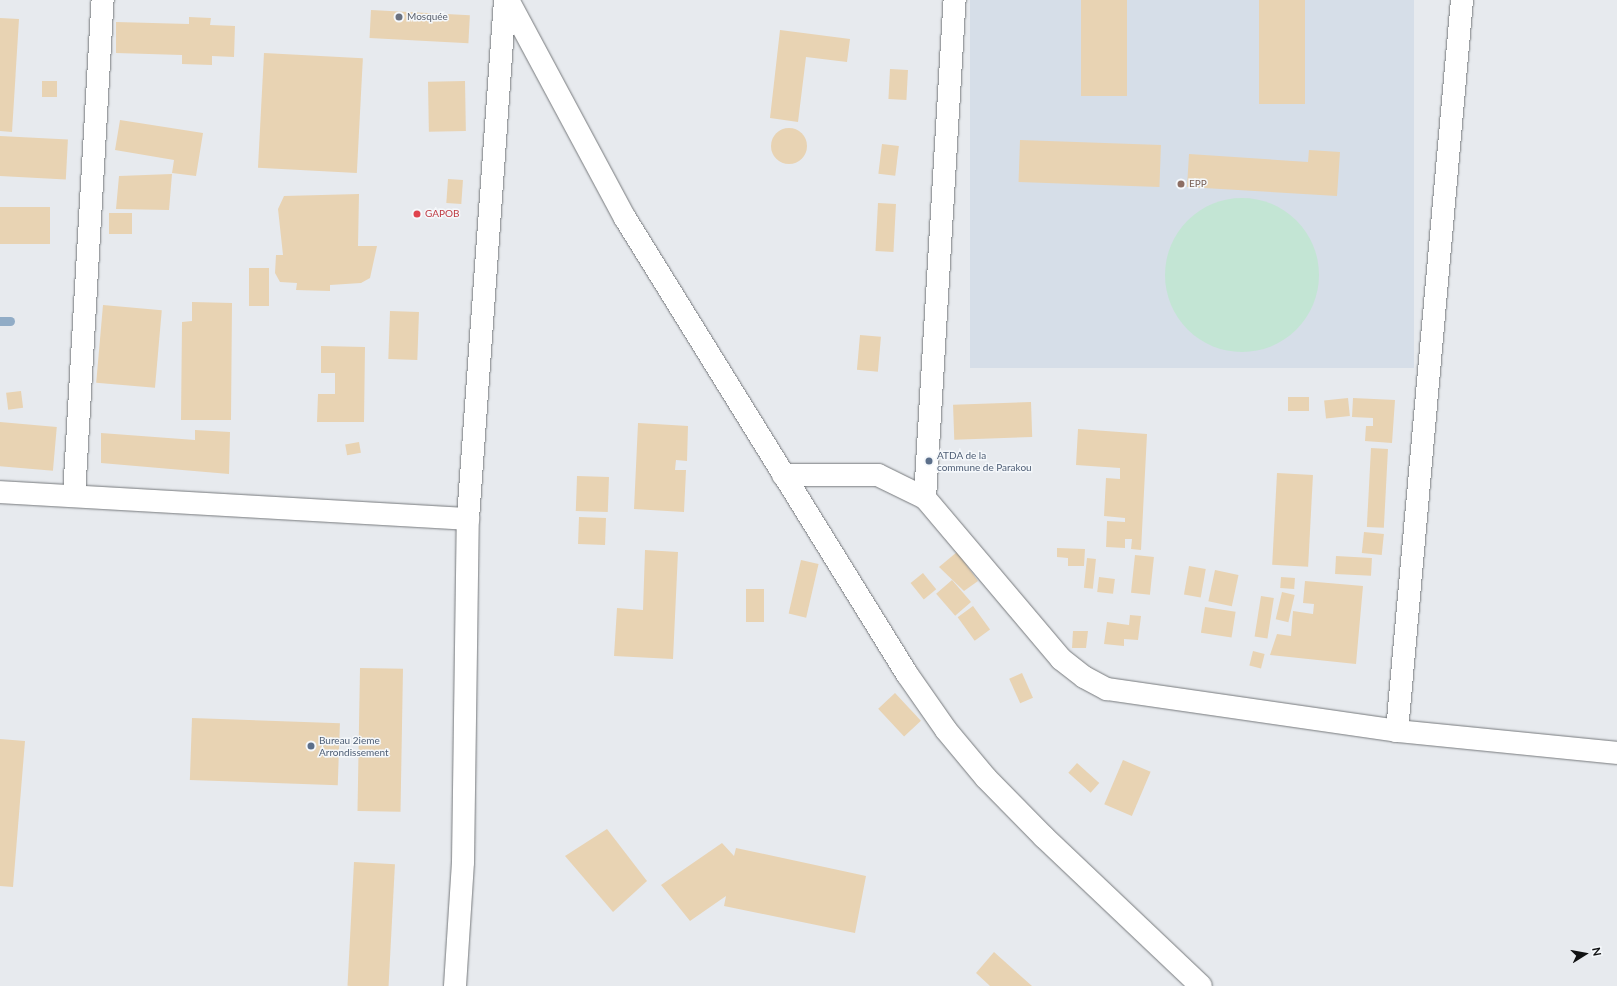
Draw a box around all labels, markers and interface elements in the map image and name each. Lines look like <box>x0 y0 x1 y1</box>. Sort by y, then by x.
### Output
place label: Mosquée <box>407 11 448 23</box>
marker: Mosquée <box>394 12 404 22</box>
place label: EPP <box>1189 178 1207 190</box>
marker: EPP <box>1176 179 1186 189</box>
place label: GAPOB <box>425 208 459 220</box>
marker: GAPOB <box>412 209 422 219</box>
place label: ATDA de la commune de Parakou <box>937 449 1032 472</box>
marker: ATDA de la commune de Parakou <box>924 456 934 466</box>
place label: Bureau 2ieme Arrondissement <box>319 734 389 758</box>
marker: Bureau 2ieme Arrondissement <box>306 741 316 751</box>
north arrow <box>1565 934 1605 974</box>
text: N <box>1590 946 1604 957</box>

